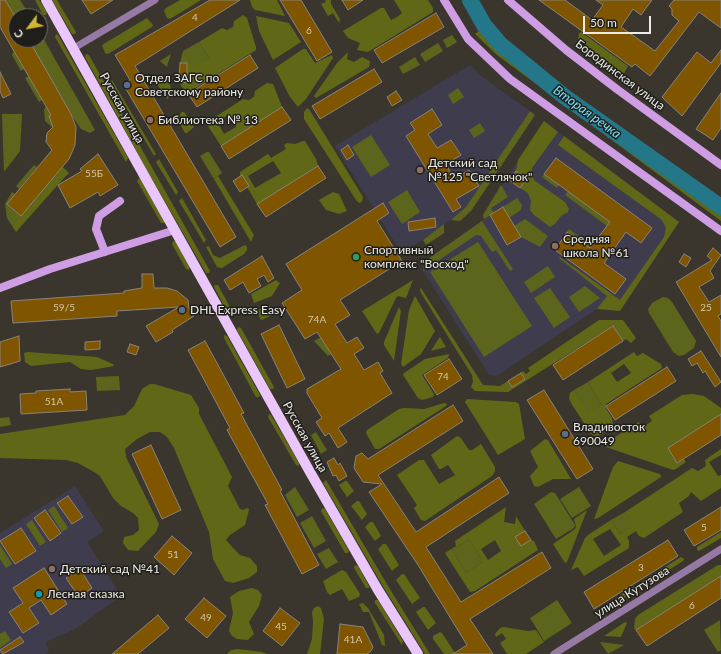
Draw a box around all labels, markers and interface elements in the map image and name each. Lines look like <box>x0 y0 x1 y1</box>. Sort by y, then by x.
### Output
north arrow <box>8 8 48 48</box>
scale bar <box>585 8 653 34</box>
house number: 4 <box>192 12 198 24</box>
text: 50 m <box>590 15 617 30</box>
house number: 6 <box>306 25 312 37</box>
text: С <box>11 28 26 41</box>
street label: Бородинская улица <box>572 37 668 113</box>
street label: Русская улица <box>97 70 147 146</box>
place label: Отдел ЗАГС по Советскому району <box>135 71 243 99</box>
marker: Отдел ЗАГС по Советскому району <box>122 80 132 90</box>
water label: Вторая речка <box>550 82 624 142</box>
place label: Библиотека № 13 <box>158 113 258 127</box>
marker: Библиотека № 13 <box>145 115 155 125</box>
place label: Детский сад №125 "Светлячок" <box>428 156 533 184</box>
marker: Детский сад №125 "Светлячок" <box>415 165 425 175</box>
house number: 55Б <box>85 168 103 180</box>
place label: Средняя школа №61 <box>563 232 629 260</box>
marker: Средняя школа №61 <box>550 241 560 251</box>
place label: Спортивный комплекс "Восход" <box>364 243 469 271</box>
marker: Спортивный комплекс "Восход" <box>351 252 361 262</box>
house number: 59/5 <box>53 302 75 314</box>
house number: 25 <box>700 302 712 314</box>
place label: DHL Express Easy <box>190 303 285 317</box>
marker: DHL Express Easy <box>177 305 187 315</box>
house number: 74А <box>308 314 326 326</box>
house number: 74 <box>437 371 449 383</box>
house number: 51А <box>45 396 63 408</box>
street label: Русская улица <box>280 399 330 475</box>
place label: Владивосток 690049 <box>573 420 645 448</box>
marker: Владивосток 690049 <box>560 429 570 439</box>
house number: 5 <box>701 522 707 534</box>
house number: 51 <box>167 549 179 561</box>
place label: Детский сад №41 <box>60 562 160 576</box>
house number: 3 <box>638 562 644 574</box>
street label: улица Кутузова <box>592 563 672 621</box>
marker: Детский сад №41 <box>47 564 57 574</box>
place label: Лесная сказка <box>47 587 125 601</box>
marker: Лесная сказка <box>34 589 44 599</box>
house number: 6 <box>689 600 695 612</box>
house number: 49 <box>200 612 212 624</box>
house number: 45 <box>275 621 287 633</box>
house number: 41А <box>344 634 362 646</box>

